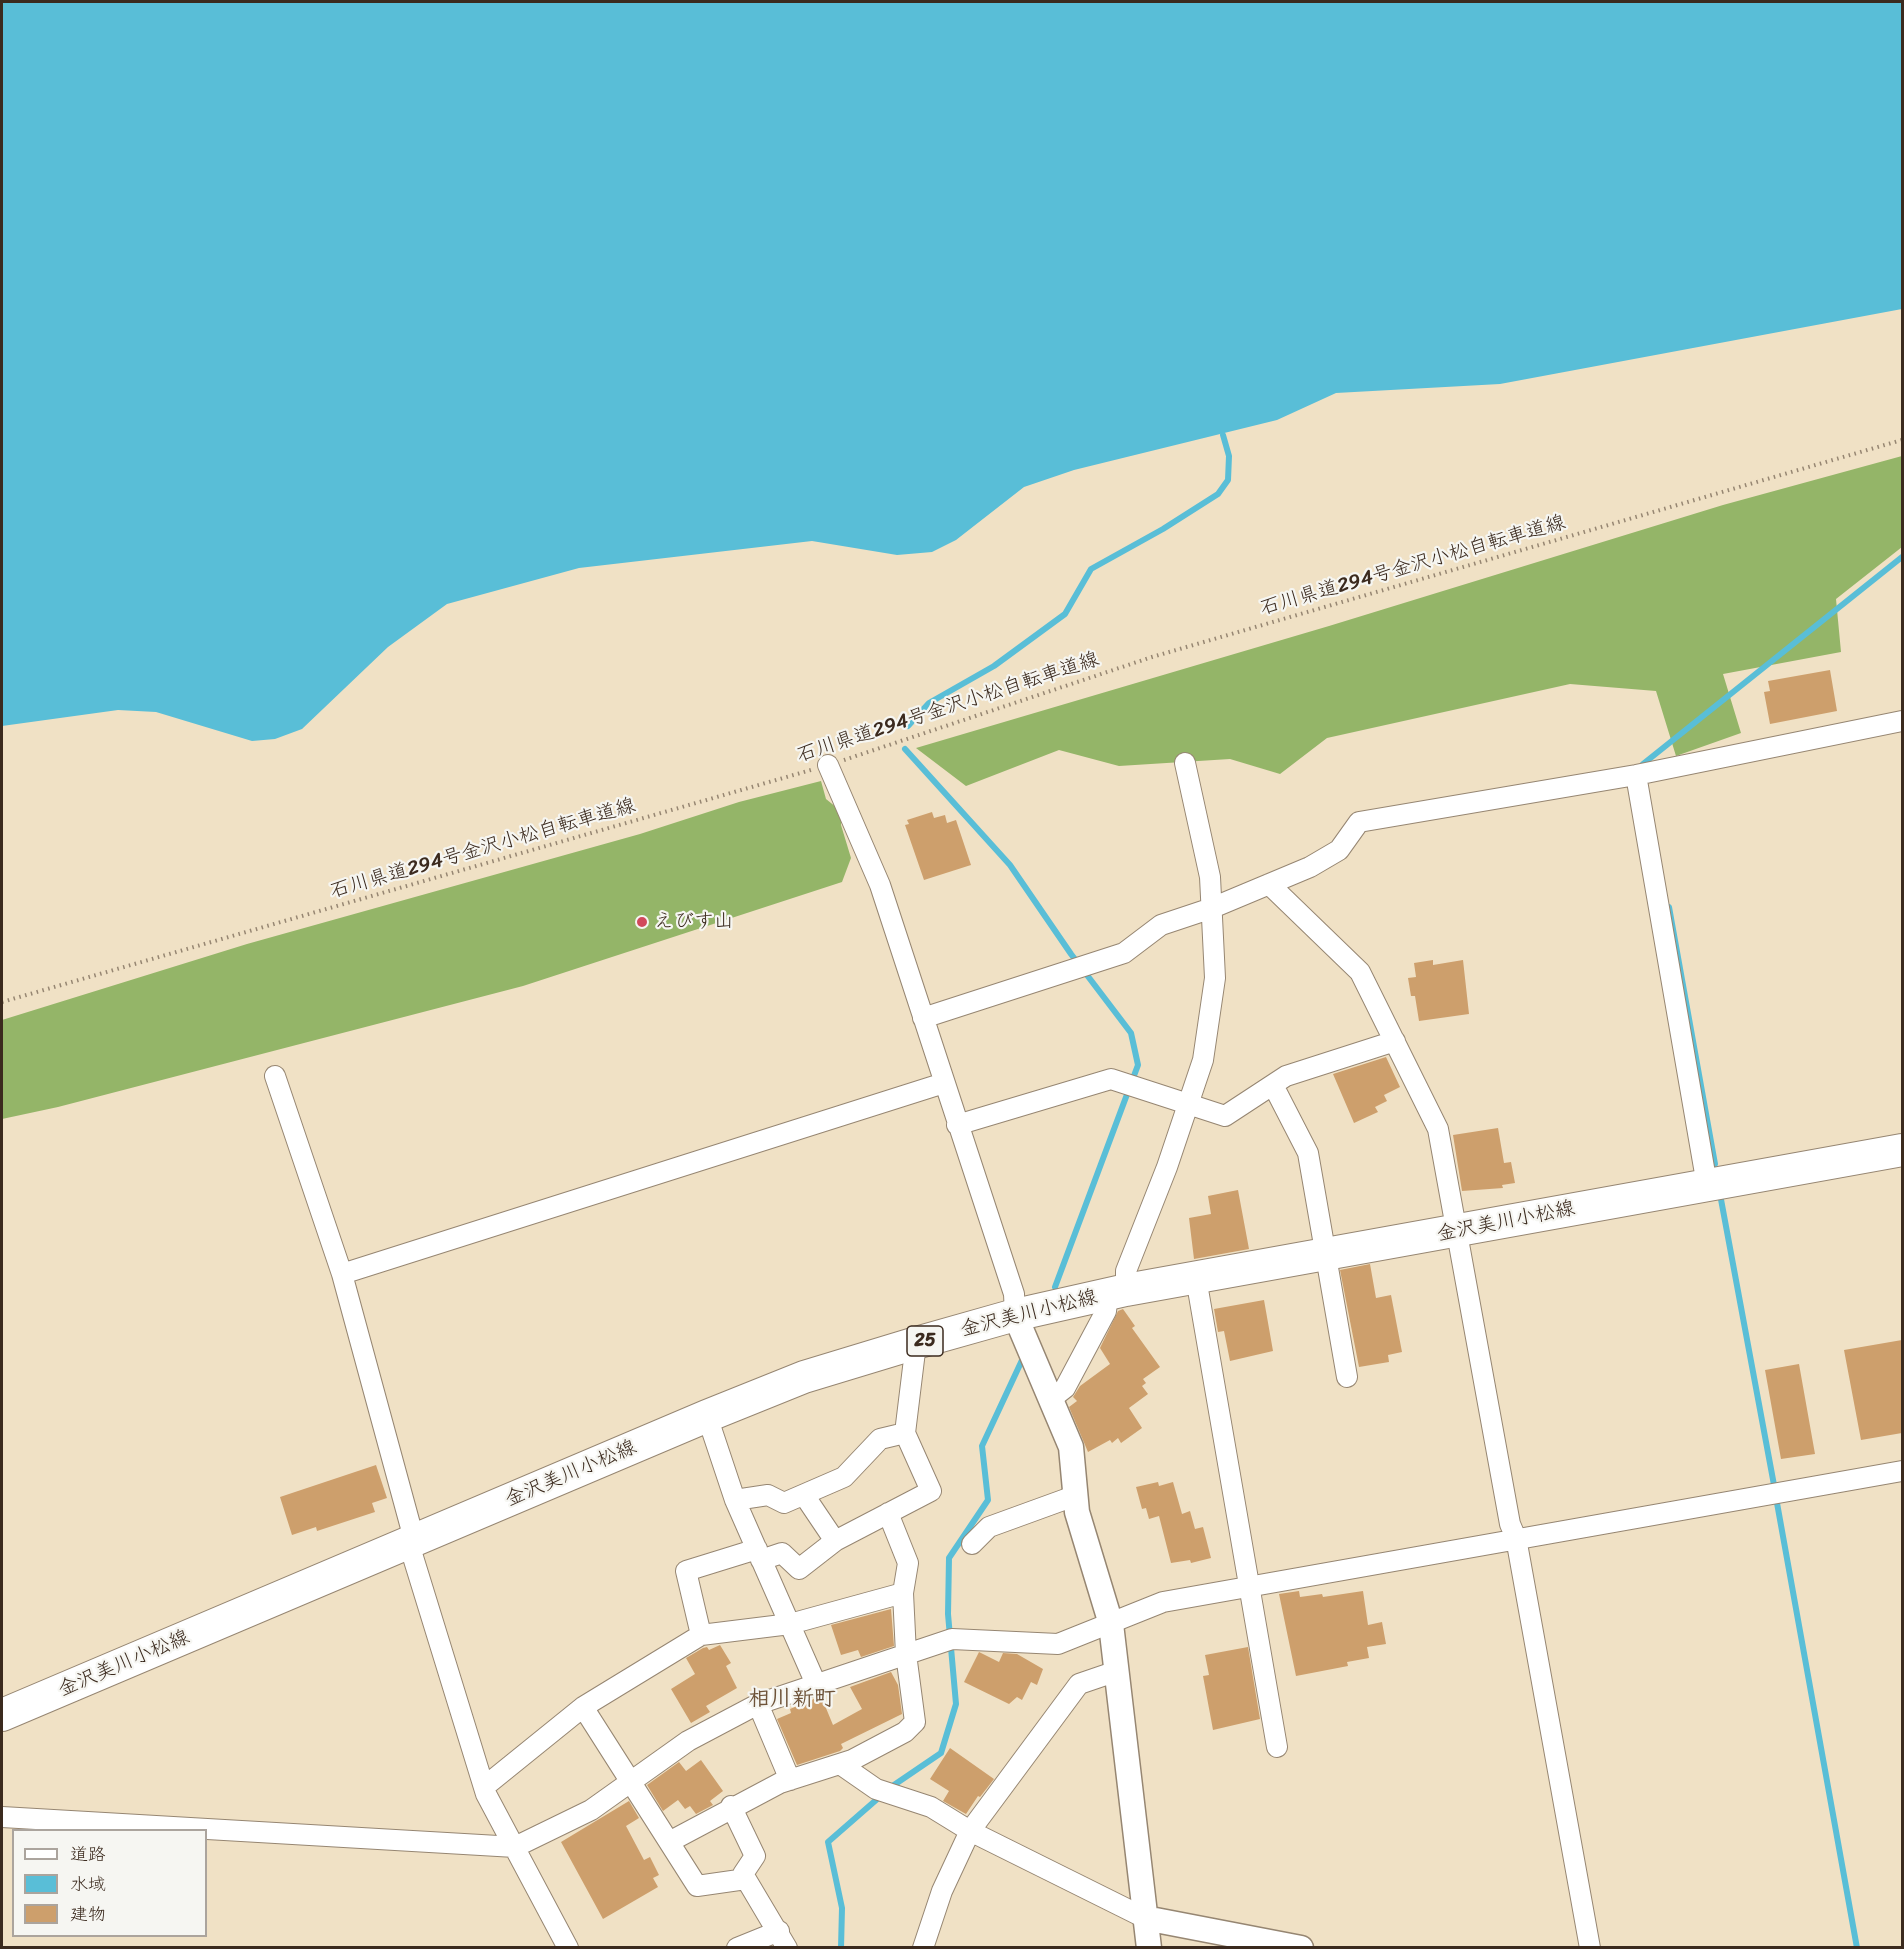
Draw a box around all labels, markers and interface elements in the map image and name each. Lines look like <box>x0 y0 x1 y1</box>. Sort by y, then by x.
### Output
street label: 石川県道294号金沢小松自転車道線 <box>1258 511 1568 621</box>
street label: 石川県道294号金沢小松自転車道線 <box>794 648 1102 768</box>
street label: 石川県道294号金沢小松自転車道線 <box>328 794 638 904</box>
place label: えびす山 <box>654 910 734 934</box>
marker: えびす山 <box>635 915 649 929</box>
street label: 金沢美川小松線 <box>1435 1197 1577 1247</box>
street label: 金沢美川小松線 <box>958 1285 1100 1343</box>
road number: 25 <box>907 1326 943 1356</box>
street label: 金沢美川小松線 <box>502 1436 640 1512</box>
street label: 金沢美川小松線 <box>55 1626 193 1702</box>
district label: 相川新町 <box>748 1686 836 1712</box>
legend <box>12 1829 207 1937</box>
text: 道路 <box>70 1838 106 1870</box>
text: 水域 <box>70 1868 106 1900</box>
text: 建物 <box>70 1898 106 1930</box>

